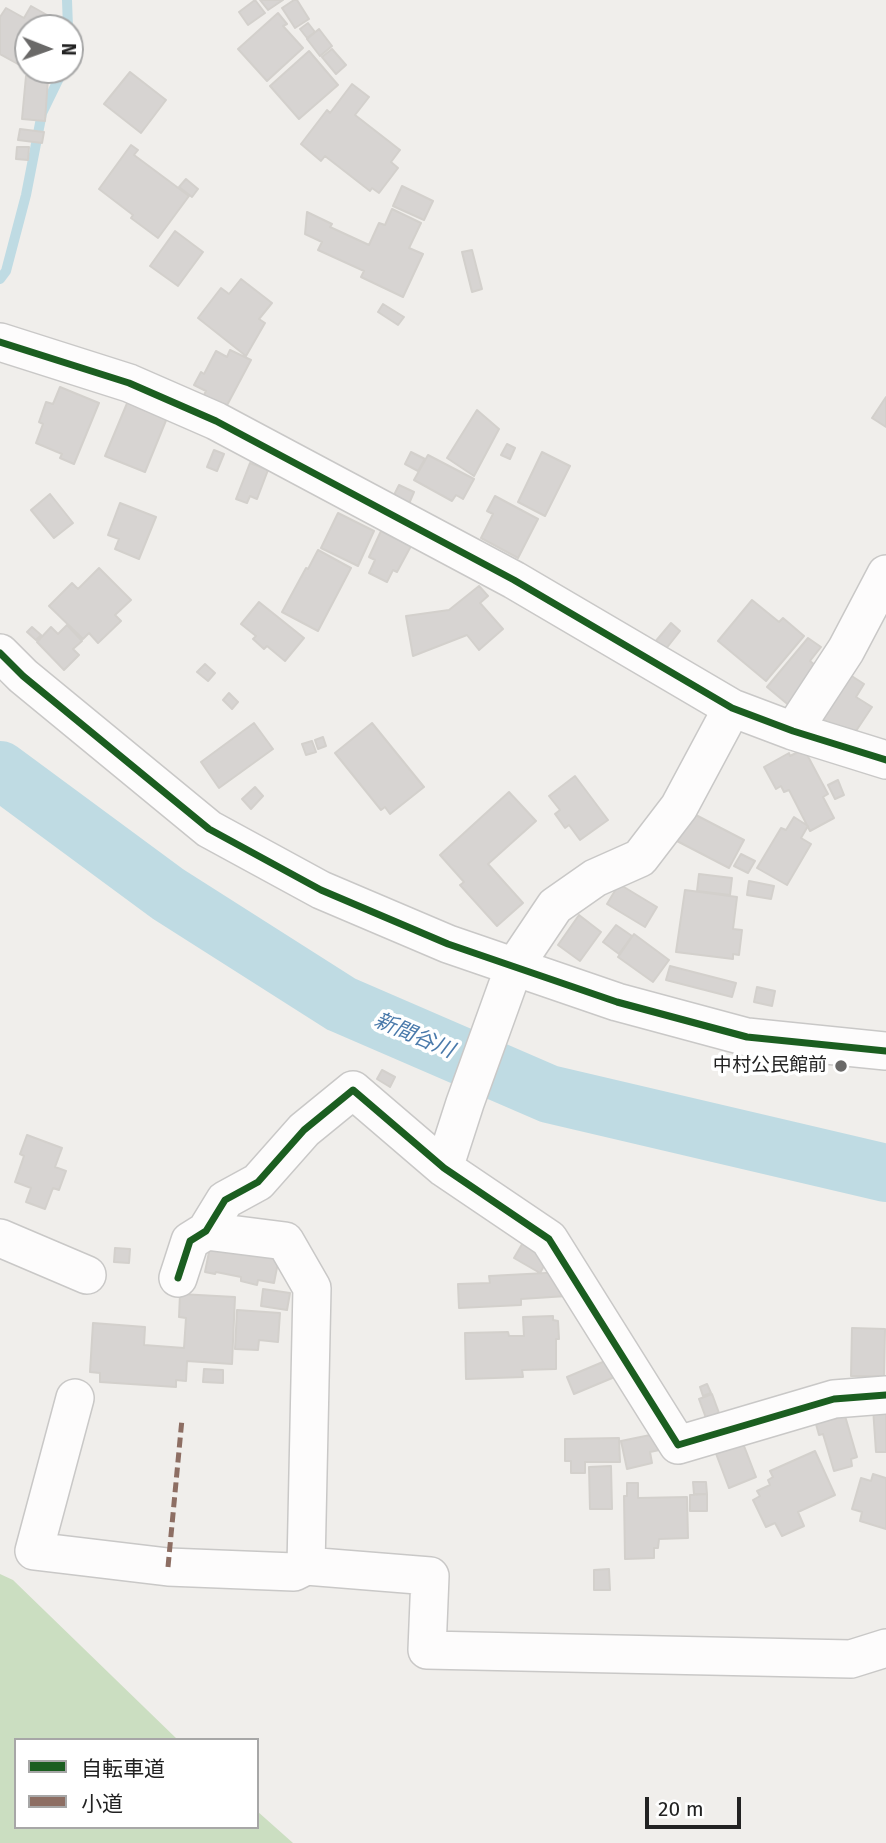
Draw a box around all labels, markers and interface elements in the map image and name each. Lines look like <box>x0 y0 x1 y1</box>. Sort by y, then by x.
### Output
north arrow <box>14 14 84 84</box>
text: N <box>57 43 80 56</box>
water label: 新間谷川 <box>370 1008 458 1064</box>
place label: 中村公民館前 <box>713 1055 827 1077</box>
marker: 中村公民館前 <box>833 1058 849 1074</box>
legend <box>14 1738 259 1829</box>
text: 自転車道 <box>81 1756 165 1782</box>
scale bar <box>648 1784 744 1828</box>
text: 小道 <box>81 1791 123 1817</box>
text: 20 m <box>658 1796 704 1822</box>

